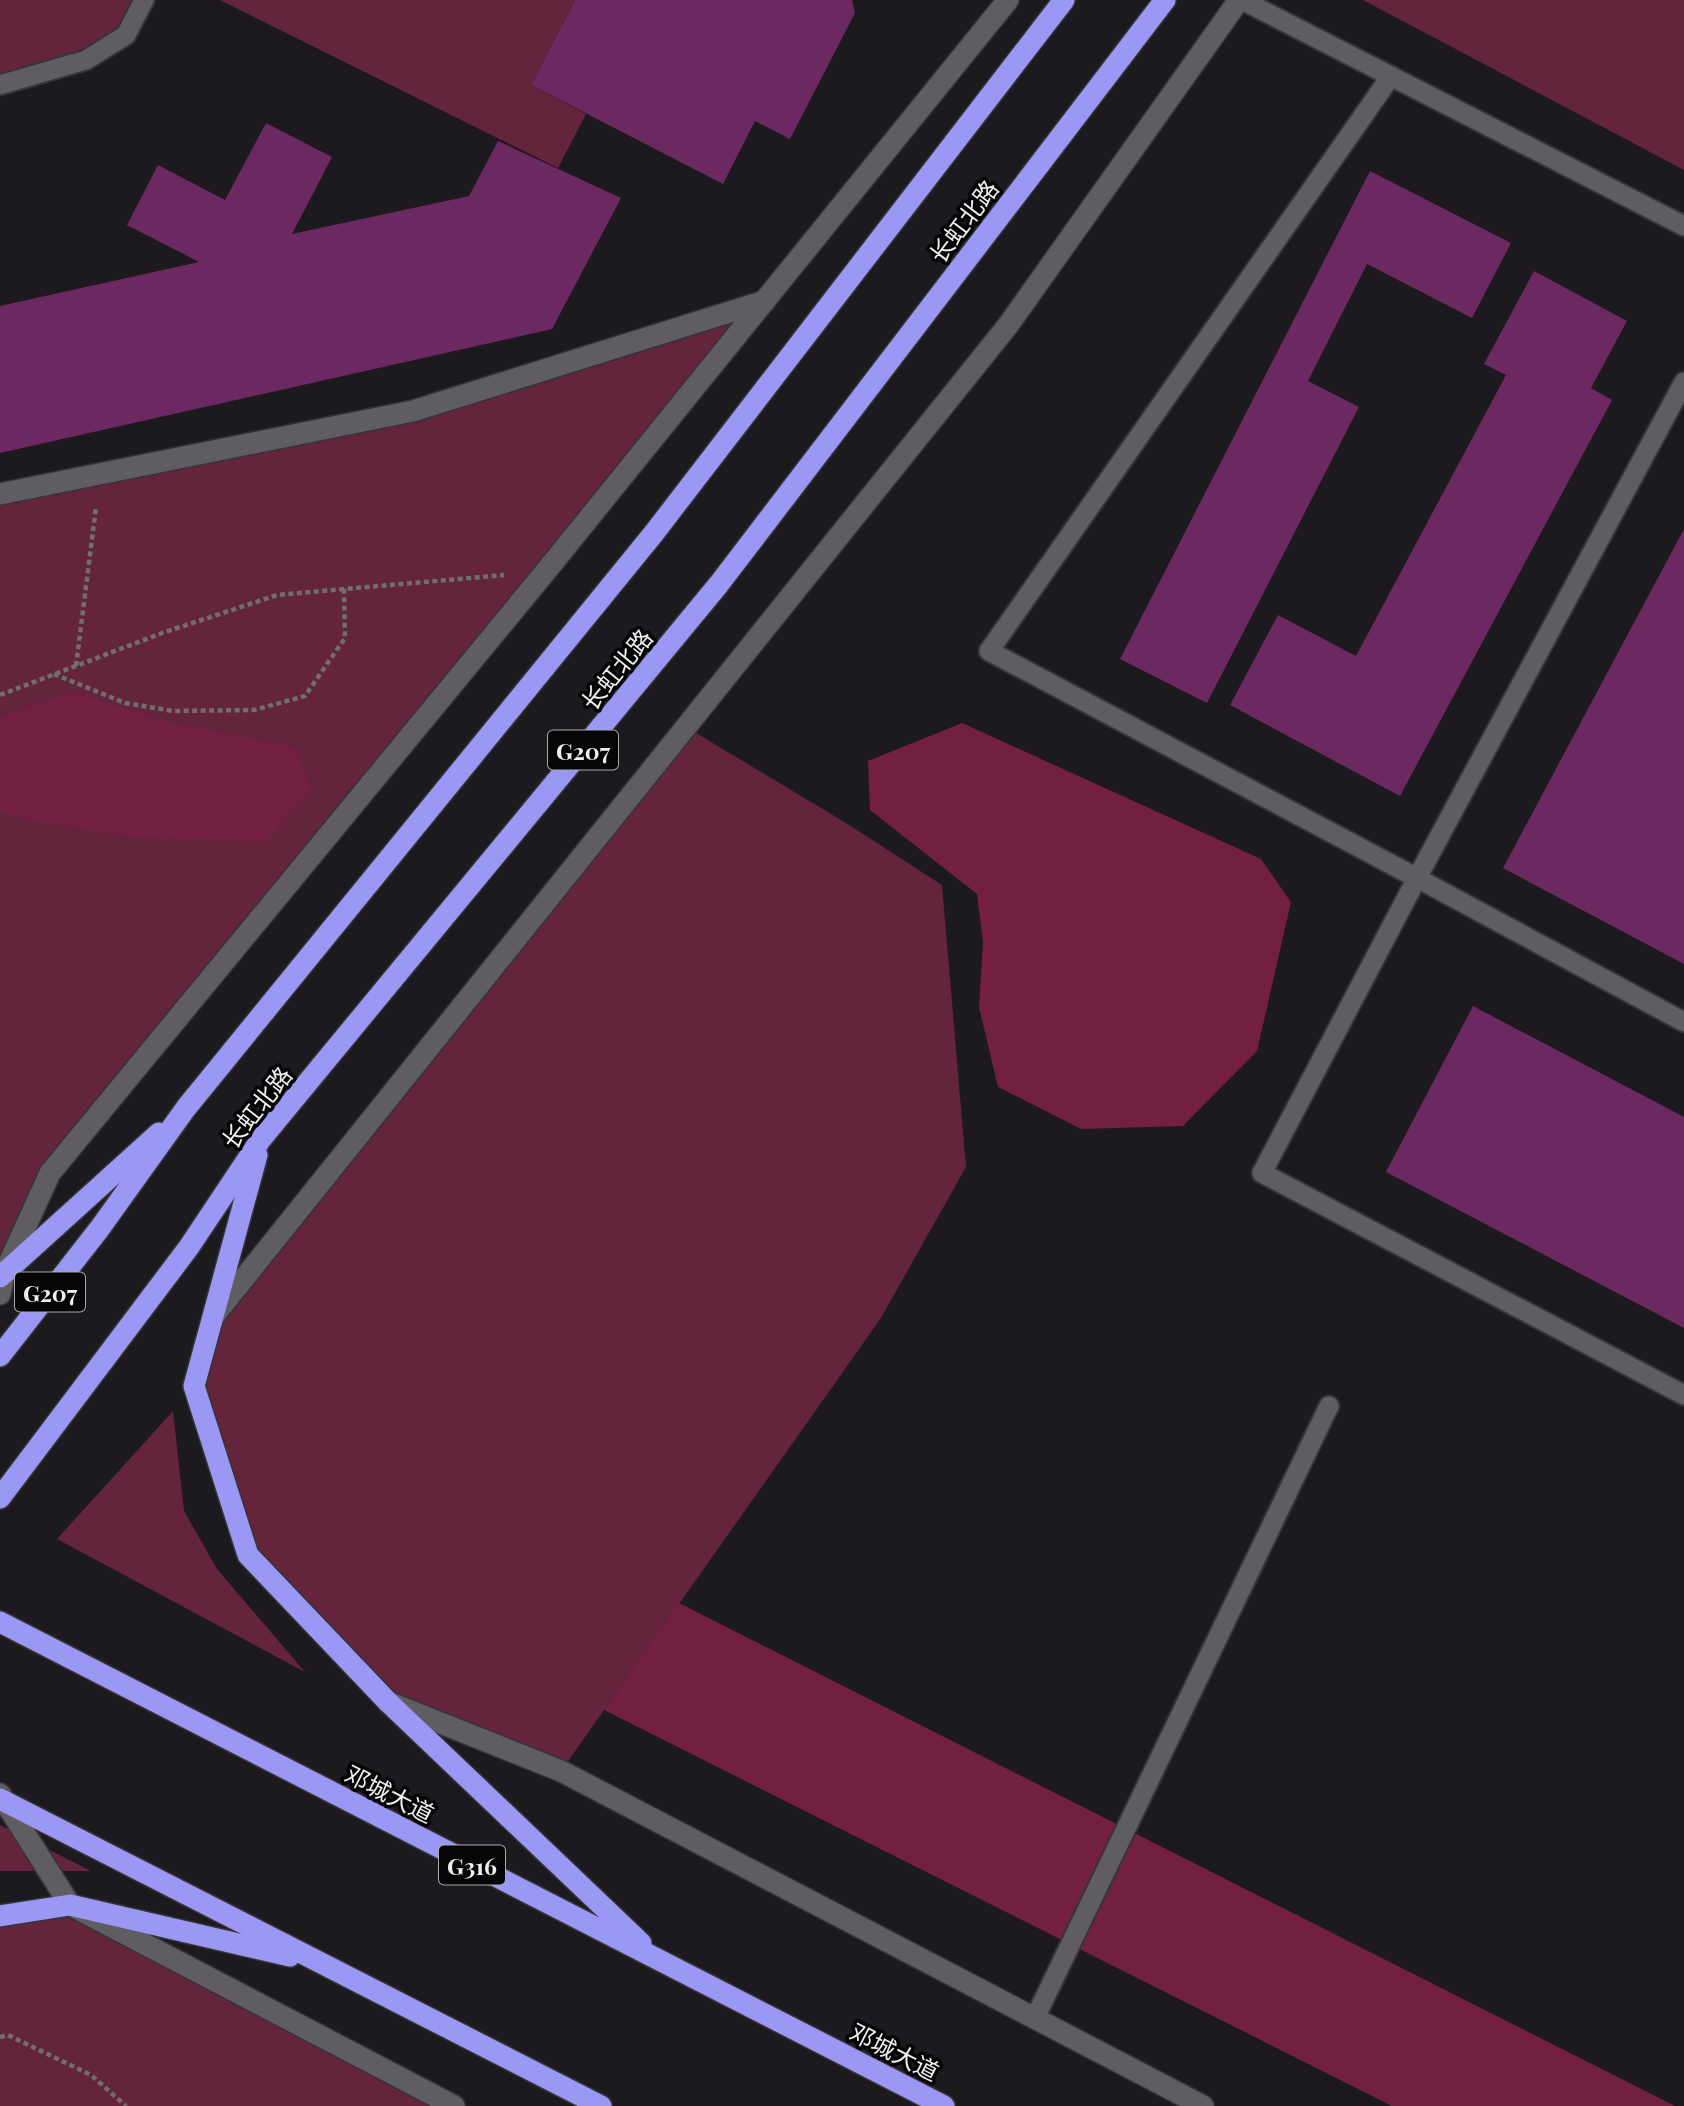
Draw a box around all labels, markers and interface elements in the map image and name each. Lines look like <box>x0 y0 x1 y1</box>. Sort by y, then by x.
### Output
street label: 长虹北路 <box>921 173 1005 269</box>
street label: 长虹北路 <box>573 622 659 716</box>
road number: G207 <box>548 730 618 770</box>
street label: 长虹北路 <box>214 1059 298 1155</box>
road number: G207 <box>15 1273 85 1312</box>
street label: 邓城大道 <box>340 1757 440 1829</box>
road number: G316 <box>439 1846 505 1884</box>
street label: 邓城大道 <box>845 2015 945 2087</box>

